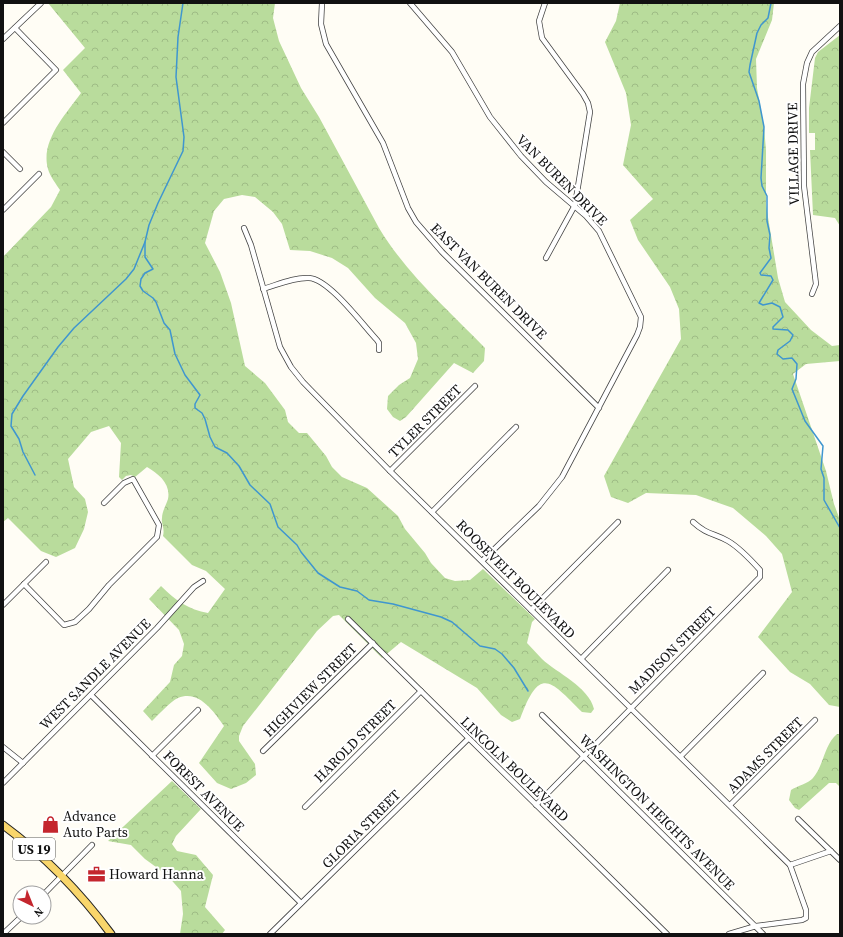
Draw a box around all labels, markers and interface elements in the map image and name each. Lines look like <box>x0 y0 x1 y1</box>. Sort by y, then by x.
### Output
street label: VILLAGE DRIVE <box>782 103 804 205</box>
street label: VAN BUREN DRIVE <box>512 130 612 230</box>
street label: EAST VAN BUREN DRIVE <box>426 218 552 344</box>
street label: TYLER STREET <box>384 380 466 462</box>
street label: ROOSEVELT BOULEVARD <box>452 515 580 643</box>
street label: MADISON STREET <box>624 601 721 698</box>
street label: WEST SANDLE AVENUE <box>35 614 155 734</box>
street label: HIGHVIEW STREET <box>259 638 362 741</box>
street label: HAROLD STREET <box>309 695 401 787</box>
street label: LINCOLN BOULEVARD <box>456 712 574 826</box>
street label: ADAMS STREET <box>722 712 808 798</box>
street label: WASHINGTON HEIGHTS AVENUE <box>575 730 739 894</box>
street label: FOREST AVENUE <box>159 746 249 836</box>
street label: GLORIA STREET <box>317 785 405 873</box>
place label: Advance Auto Parts <box>63 806 128 842</box>
shop icon: Advance Auto Parts <box>40 814 60 834</box>
road number: US 19 <box>13 838 55 860</box>
office icon: Howard Hanna <box>86 864 106 884</box>
place label: Howard Hanna <box>109 864 205 884</box>
north arrow <box>12 885 52 925</box>
text: N <box>30 904 47 920</box>

